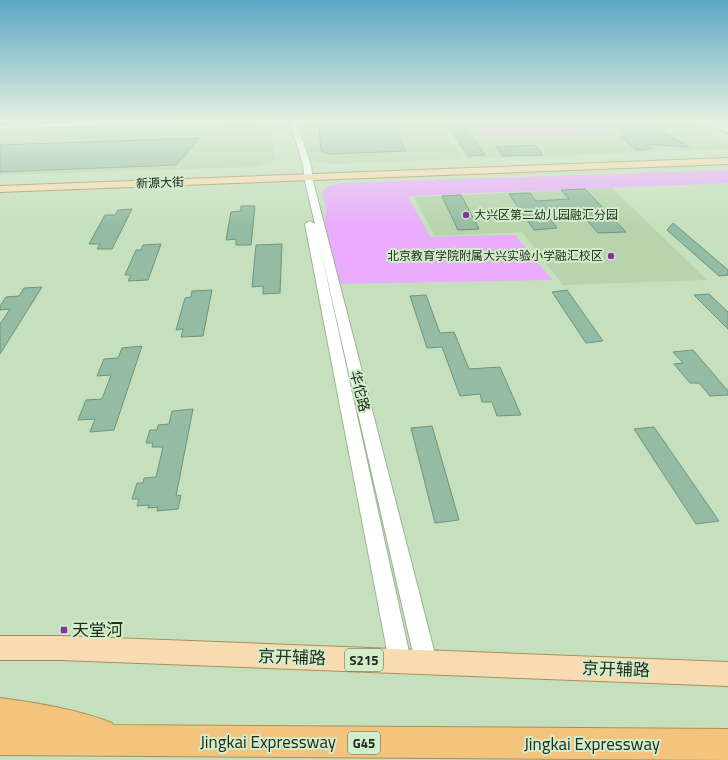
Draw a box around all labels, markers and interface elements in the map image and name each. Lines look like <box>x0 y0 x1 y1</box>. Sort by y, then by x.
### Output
street label: 新源大街 <box>136 172 184 193</box>
place label: 大兴区第二幼儿园融汇分园 <box>474 205 618 224</box>
marker: 大兴区第二幼儿园融汇分园 <box>461 210 471 220</box>
place label: 北京教育学院附属大兴实验小学融汇校区 <box>387 246 603 265</box>
marker: 北京教育学院附属大兴实验小学融汇校区 <box>606 251 616 261</box>
street label: 华佗路 <box>345 368 376 414</box>
place label: 天堂河 <box>72 617 123 643</box>
marker: 天堂河 <box>59 625 69 635</box>
street label: 京开辅路 <box>258 643 326 671</box>
road number: S215 <box>345 649 383 671</box>
street label: 京开辅路 <box>582 655 650 683</box>
street label: Jingkai Expressway <box>200 729 336 755</box>
street label: Jingkai Expressway <box>524 731 660 757</box>
road number: G45 <box>348 732 380 754</box>

